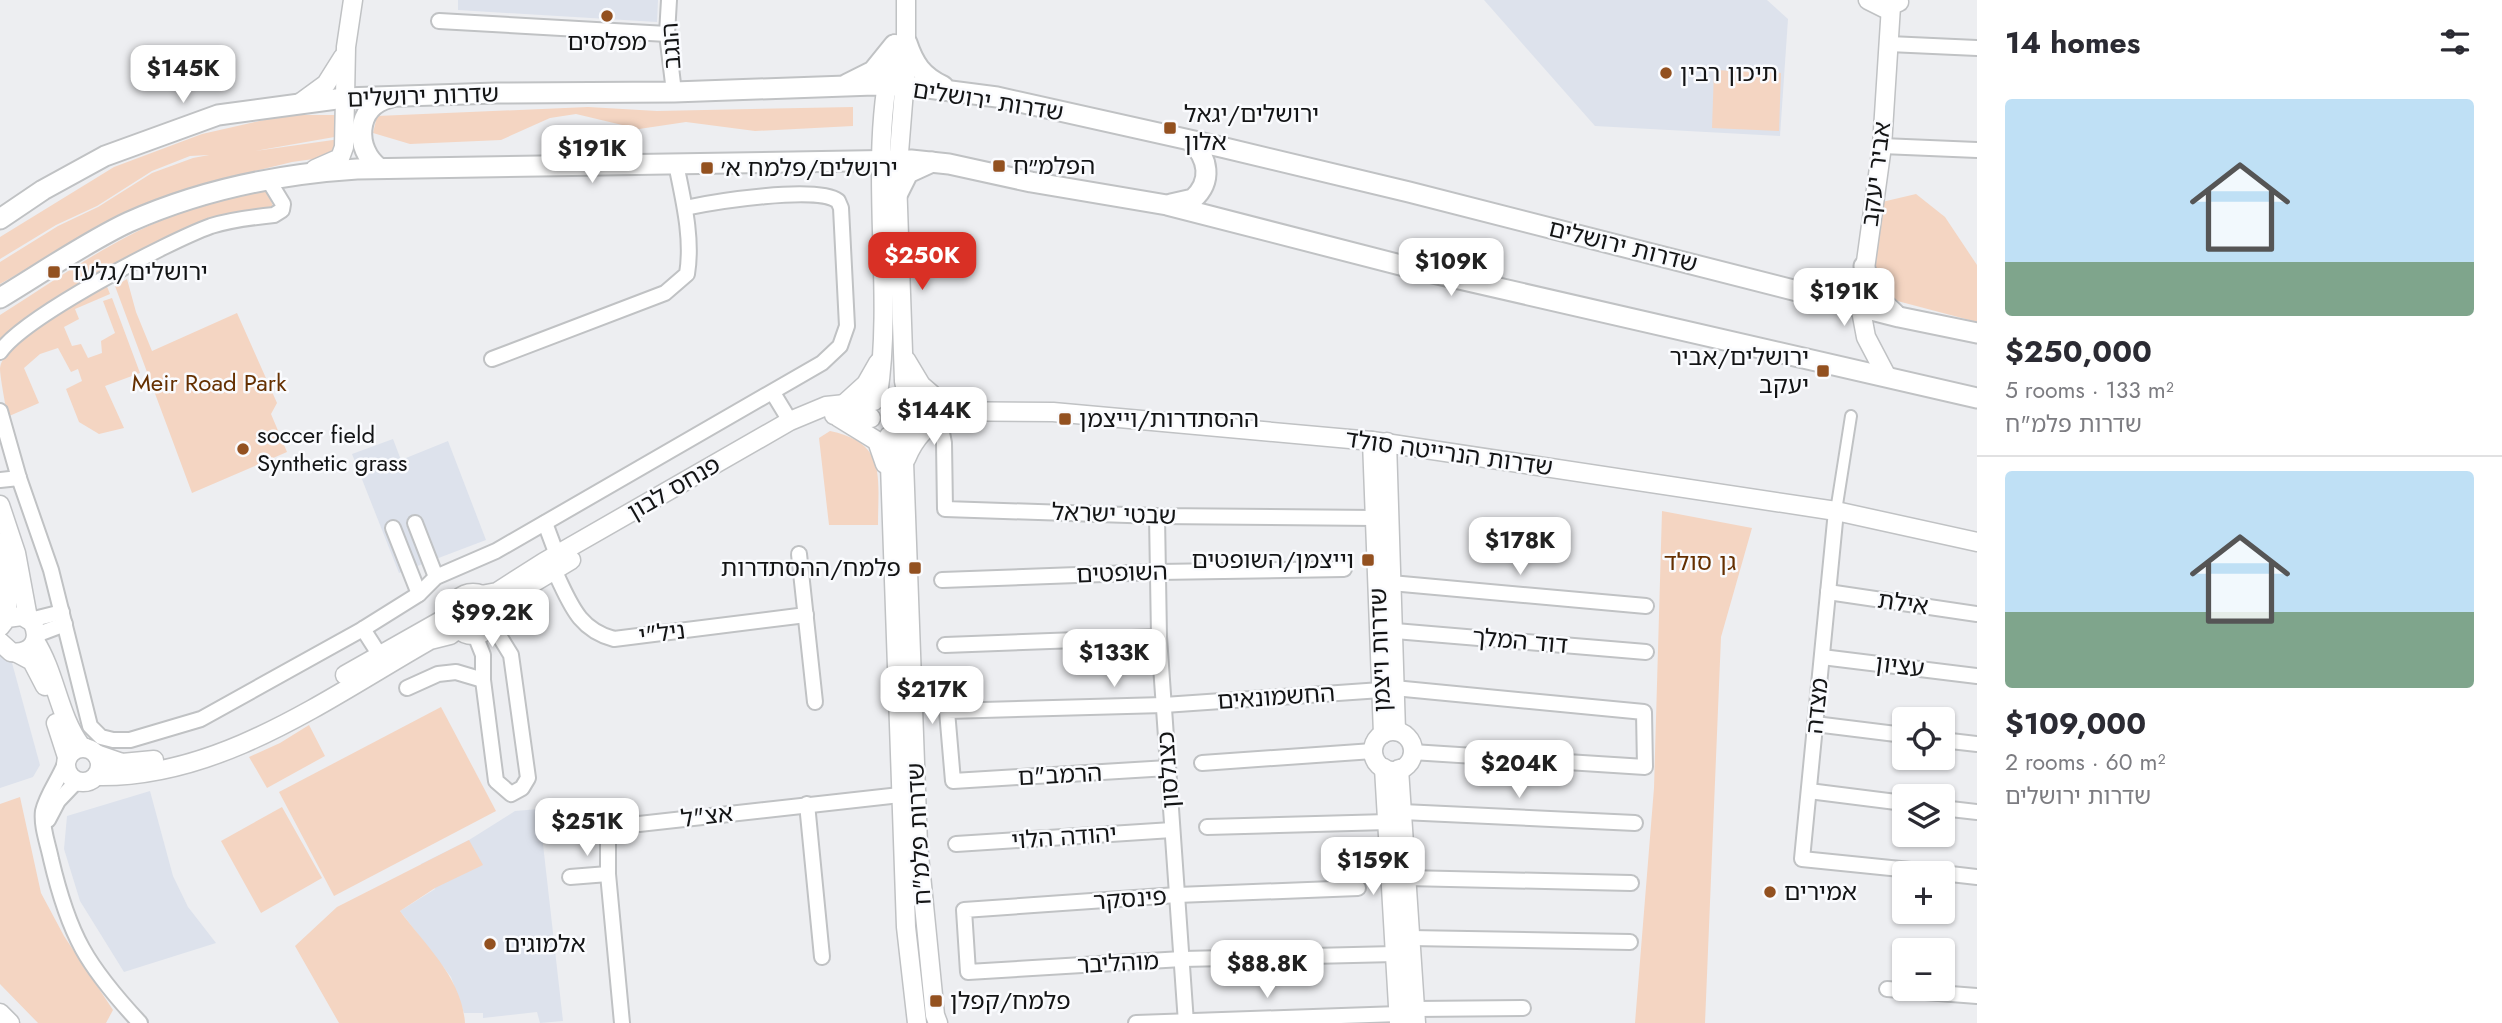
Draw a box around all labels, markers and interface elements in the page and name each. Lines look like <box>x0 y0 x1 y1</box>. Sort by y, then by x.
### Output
marker: מפלסים <box>599 8 615 24</box>
street label: הנגב <box>651 21 690 71</box>
text: 14 homes <box>2005 21 2140 64</box>
icon: filters <box>2436 23 2474 61</box>
place label: מפלסים <box>567 24 647 59</box>
pin: $145K <box>134 46 232 105</box>
text: $145K <box>147 51 219 85</box>
place label: תיכון רבין <box>1680 55 1778 90</box>
marker: תיכון רבין <box>1658 65 1674 81</box>
street label: שדרות ירושלים <box>910 71 1066 130</box>
street label: שדרות ירושלים <box>346 75 500 116</box>
place label: ירושלים/יגאל אלון <box>1184 96 1319 159</box>
marker: ירושלים/יגאל אלון <box>1162 120 1178 136</box>
street label: אביר יעקב <box>1852 120 1899 228</box>
pin: $191K <box>543 125 641 185</box>
text: $191K <box>557 131 627 165</box>
icon: home <box>2177 144 2303 270</box>
place label: הפלמ״ח <box>1013 148 1095 183</box>
place label: ירושלים/פלמח א׳ <box>721 150 898 185</box>
marker: הפלמ״ח <box>991 158 1007 174</box>
marker: ירושלים/פלמח א׳ <box>699 160 715 176</box>
street label: שדרות ירושלים <box>1545 210 1701 281</box>
pin: $250K <box>873 232 971 292</box>
text: $250K <box>884 238 960 272</box>
pin: $109K <box>1402 238 1500 298</box>
text: $109K <box>1415 244 1487 278</box>
place label: ירושלים/גלעד <box>68 254 208 289</box>
marker: ירושלים/גלעד <box>46 264 62 280</box>
pin: $191K <box>1795 268 1893 328</box>
text: $191K <box>1809 274 1879 308</box>
text: $250,000 <box>2005 330 2152 373</box>
place label: ירושלים/אביר יעקב <box>1669 339 1809 402</box>
marker: ירושלים/אביר יעקב <box>1815 363 1831 379</box>
park label: Meir Road Park <box>131 365 287 400</box>
text: 5 rooms · 133 m² <box>2005 373 2174 407</box>
pin: $144K <box>885 388 983 447</box>
text: $144K <box>897 393 971 427</box>
place label: ההסתדרות/וייצמן <box>1079 401 1259 436</box>
text: שדרות פלמ"ח <box>2005 407 2142 441</box>
marker: ההסתדרות/וייצמן <box>1057 411 1073 427</box>
place label: soccer field Synthetic grass <box>257 417 408 480</box>
street label: שדרות הנרייטה סולד <box>1343 421 1555 484</box>
marker: soccer field Synthetic grass <box>235 441 251 457</box>
street label: פנחס לבון <box>621 447 727 528</box>
street label: שבטי ישראל <box>1051 494 1177 533</box>
icon: home <box>2177 516 2303 642</box>
pin: $178K <box>1471 518 1569 577</box>
text: $178K <box>1485 523 1555 557</box>
place label: וייצמן/השופטים <box>1191 542 1354 577</box>
park label: גן סולד <box>1664 544 1736 579</box>
place label: פלמח/ההסתדרות <box>721 550 901 585</box>
marker: וייצמן/השופטים <box>1360 552 1376 568</box>
street label: השופטים <box>1076 553 1168 592</box>
marker: פלמח/ההסתדרות <box>907 560 923 576</box>
street label: אילת <box>1876 582 1931 623</box>
street label: שדרות ויצמן <box>1360 587 1399 713</box>
pin: $99.2K <box>435 590 549 649</box>
text: $99.2K <box>451 595 533 629</box>
street label: ניל"י <box>637 612 687 653</box>
street label: דוד המלך <box>1471 619 1569 662</box>
pin: $133K <box>1065 630 1163 689</box>
text: $133K <box>1079 635 1149 669</box>
street label: עציון <box>1873 645 1927 686</box>
pin: $217K <box>883 666 981 726</box>
text: $217K <box>896 672 968 706</box>
street label: החשמונאים <box>1216 675 1336 718</box>
street label: מצדה <box>1796 676 1837 736</box>
text: $109,000 <box>2005 702 2146 745</box>
map controls <box>1892 707 1955 1001</box>
button: locate <box>1892 707 1955 770</box>
street label: כצנלסון <box>1147 730 1188 810</box>
pin: $204K <box>1470 740 1568 800</box>
text: 2 rooms · 60 m² <box>2005 745 2165 779</box>
text: $204K <box>1481 746 1557 780</box>
street label: הרמב"ם <box>1017 755 1103 794</box>
street label: שדרות פלמ"ח <box>897 762 940 906</box>
text: שדרות ירושלים <box>2005 779 2151 813</box>
button: layers <box>1892 784 1955 847</box>
street label: אצ"ל <box>679 795 735 836</box>
pin: $251K <box>538 798 636 858</box>
text: $251K <box>551 804 623 838</box>
street label: יהודה הלוי <box>1010 815 1118 858</box>
pin: $159K <box>1324 838 1422 897</box>
text: $159K <box>1337 843 1409 877</box>
button: + <box>1892 861 1955 924</box>
place label: אמירים <box>1784 874 1857 909</box>
street label: פינסקר <box>1092 878 1168 919</box>
marker: אמירים <box>1762 884 1778 900</box>
place label: אלמוגים <box>504 926 586 961</box>
marker: אלמוגים <box>482 936 498 952</box>
button: − <box>1892 938 1955 1001</box>
pin: $88.8K <box>1210 940 1324 1000</box>
street label: מוהליבר <box>1076 943 1160 982</box>
text: $88.8K <box>1227 946 1307 980</box>
place label: פלמח/קפלן <box>950 983 1071 1018</box>
marker: פלמח/קפלן <box>928 993 944 1009</box>

